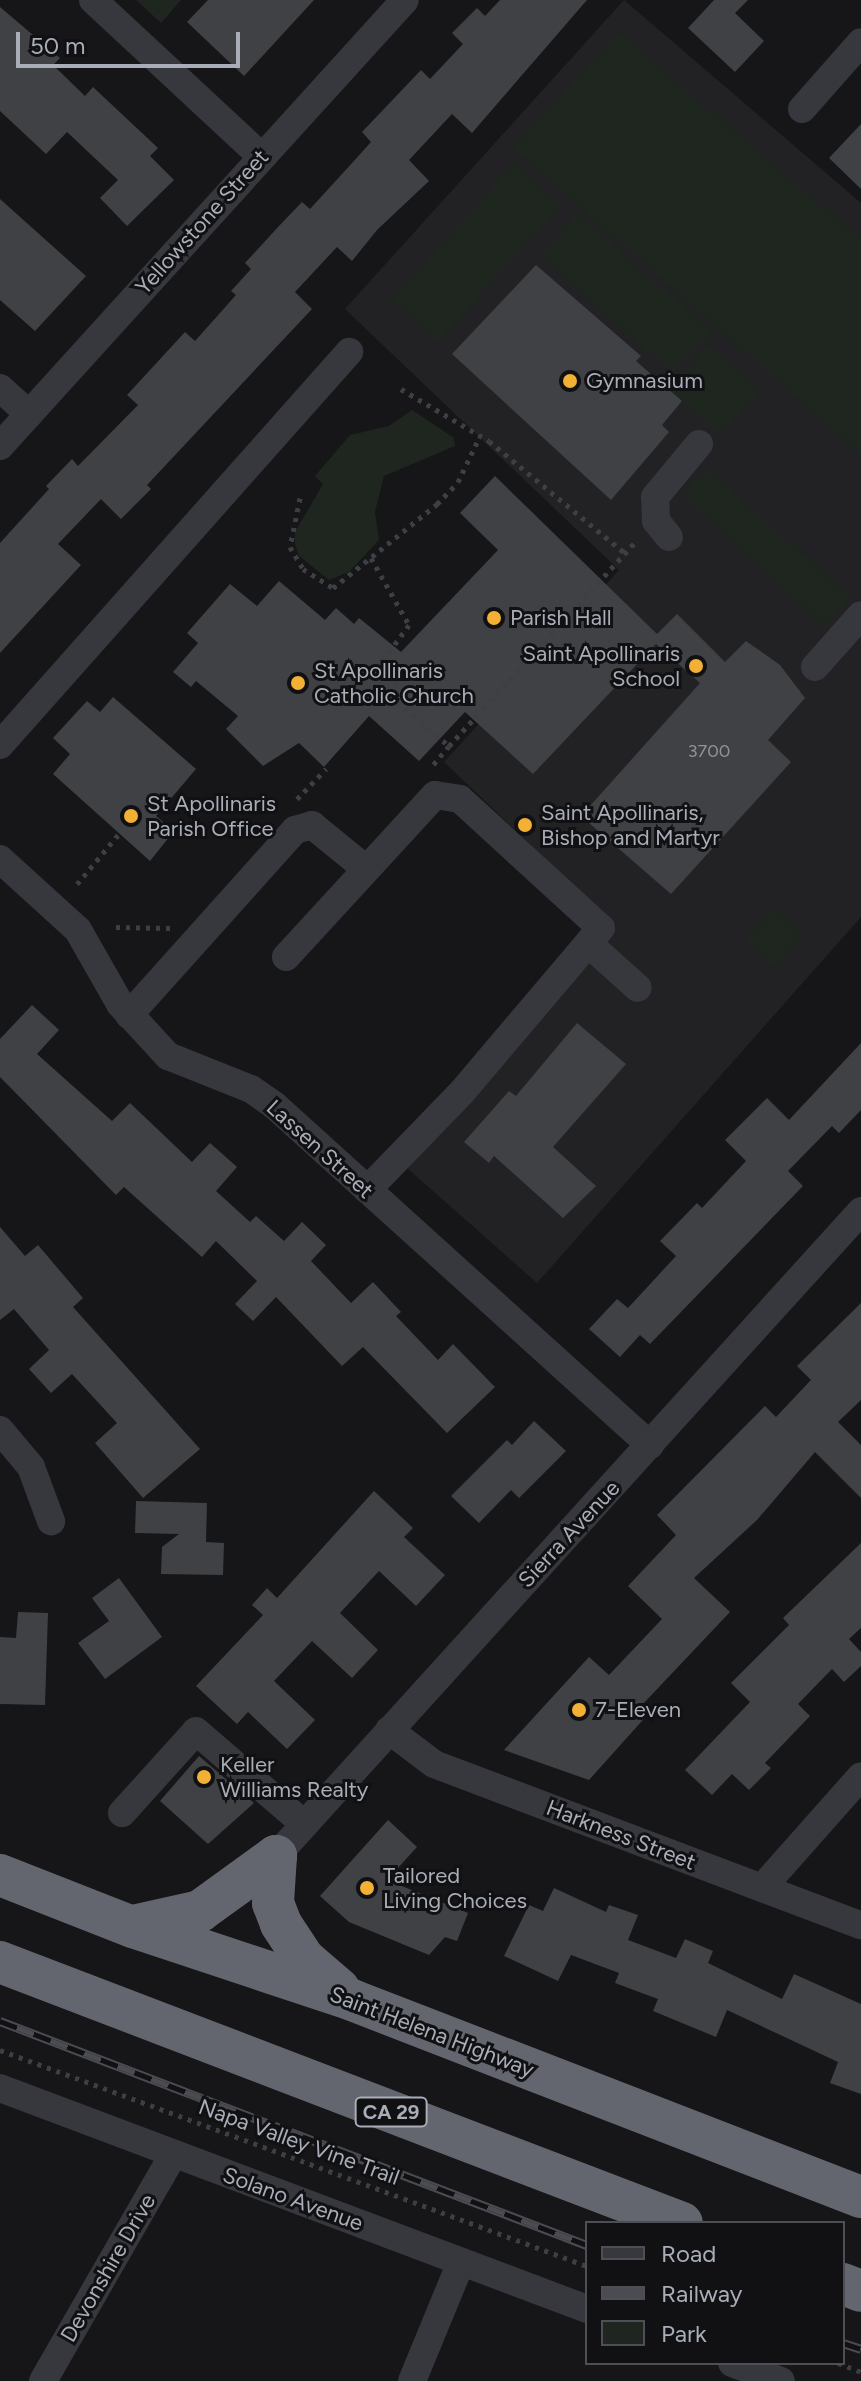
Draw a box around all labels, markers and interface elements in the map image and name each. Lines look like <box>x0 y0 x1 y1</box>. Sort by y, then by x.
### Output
scale bar <box>20 16 244 66</box>
text: 50 m <box>30 31 86 60</box>
street label: Yellowstone Street <box>130 144 274 300</box>
place label: Gymnasium <box>586 368 703 394</box>
marker: Gymnasium <box>561 372 579 390</box>
place label: Parish Hall <box>510 605 612 631</box>
marker: Parish Hall <box>485 609 503 627</box>
place label: Saint Apollinaris School <box>522 640 680 692</box>
place label: St Apollinaris Catholic Church <box>314 657 474 708</box>
marker: Saint Apollinaris School <box>687 657 705 675</box>
marker: St Apollinaris Catholic Church <box>289 674 307 692</box>
house number: 3700 <box>688 740 730 762</box>
place label: St Apollinaris Parish Office <box>147 790 276 842</box>
place label: Saint Apollinaris, Bishop and Martyr <box>541 799 720 850</box>
marker: St Apollinaris Parish Office <box>122 807 140 825</box>
marker: Saint Apollinaris, Bishop and Martyr <box>516 816 534 834</box>
street label: Lassen Street <box>261 1094 379 1204</box>
street label: Sierra Avenue <box>513 1475 625 1593</box>
place label: 7-Eleven <box>595 1697 681 1723</box>
marker: 7-Eleven <box>570 1701 588 1719</box>
place label: Keller Williams Realty <box>220 1751 368 1802</box>
marker: Keller Williams Realty <box>195 1768 213 1786</box>
street label: Harkness Street <box>543 1794 699 1876</box>
place label: Tailored Living Choices <box>383 1862 527 1914</box>
marker: Tailored Living Choices <box>358 1879 376 1897</box>
street label: Saint Helena Highway <box>326 1981 538 2083</box>
street label: Napa Valley Vine Trail <box>195 2093 403 2191</box>
road number: CA 29 <box>353 2096 429 2128</box>
street label: Solano Avenue <box>219 2161 367 2237</box>
street label: Devonshire Drive <box>55 2189 161 2347</box>
legend <box>585 2221 845 2365</box>
text: Road <box>661 2239 716 2268</box>
text: Railway <box>661 2279 742 2308</box>
text: Park <box>661 2319 707 2348</box>

